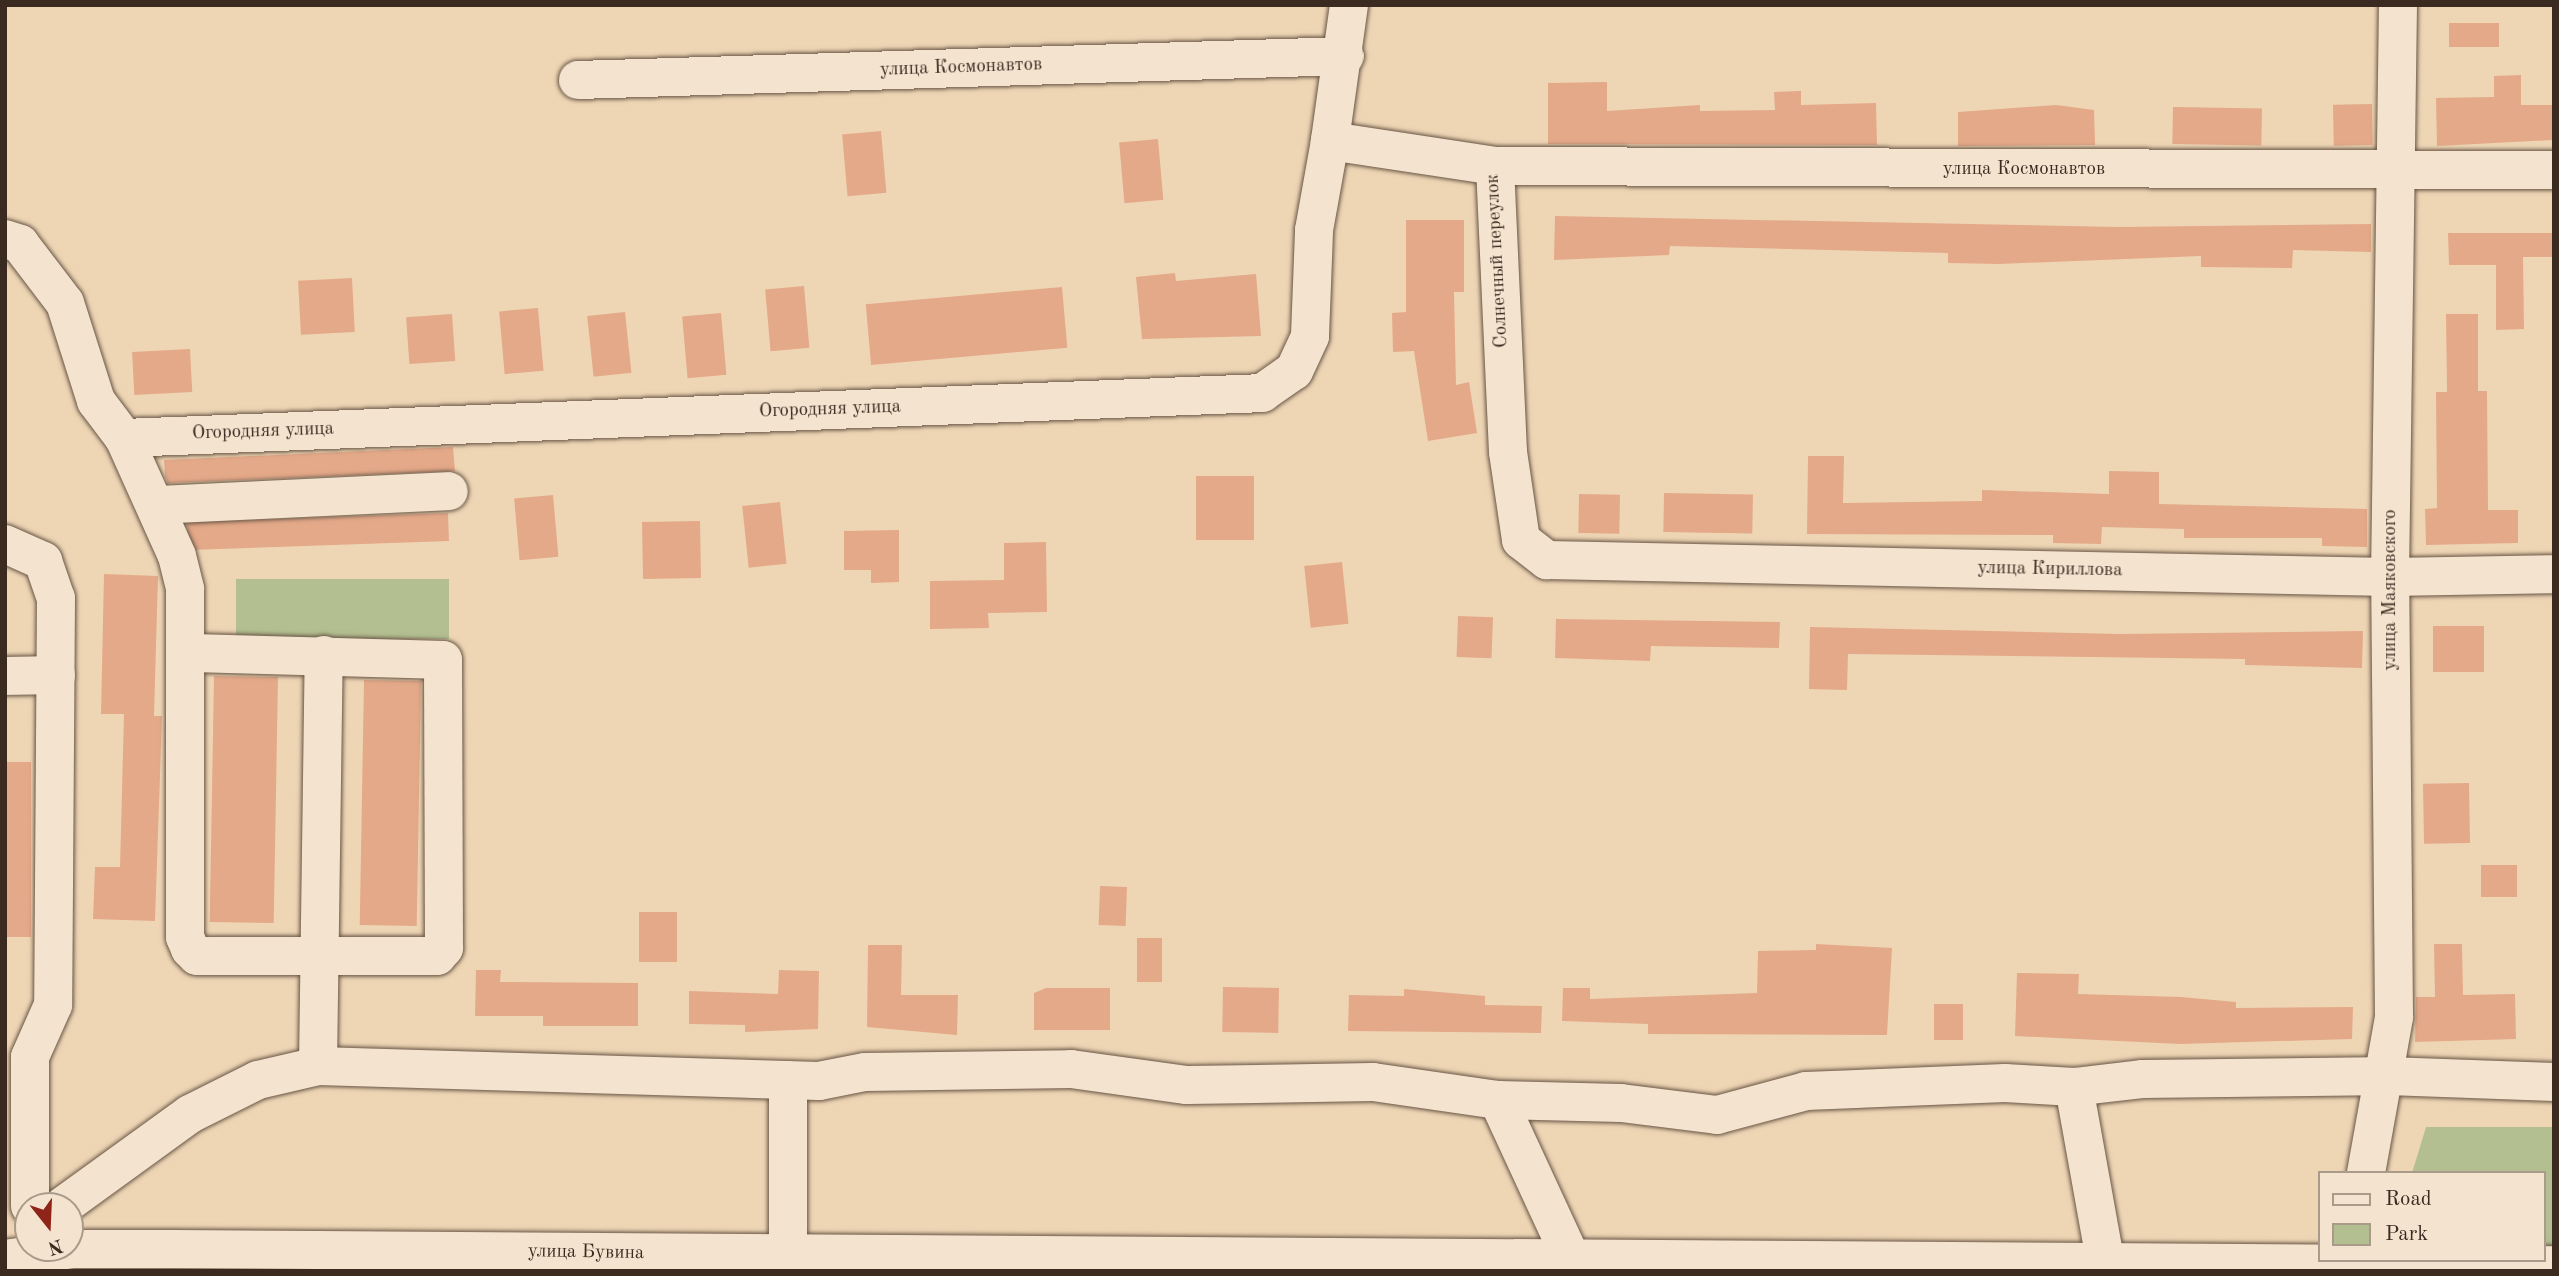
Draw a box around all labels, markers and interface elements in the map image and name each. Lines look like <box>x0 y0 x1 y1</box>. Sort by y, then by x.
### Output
street label: улица Космонавтов <box>880 54 1042 82</box>
street label: улица Космонавтов <box>1943 159 2105 181</box>
street label: Солнечный переулок <box>1482 173 1514 349</box>
street label: Огородняя улица <box>759 396 901 424</box>
street label: Огородняя улица <box>192 418 334 446</box>
street label: улица Маяковского <box>2380 509 2402 671</box>
street label: улица Кириллова <box>1977 557 2123 583</box>
legend <box>2318 1171 2545 1262</box>
text: Road <box>2385 1189 2432 1210</box>
north arrow <box>14 1192 84 1262</box>
text: Park <box>2385 1224 2428 1245</box>
text: N <box>45 1234 65 1257</box>
street label: улица Бувина <box>528 1241 644 1265</box>

